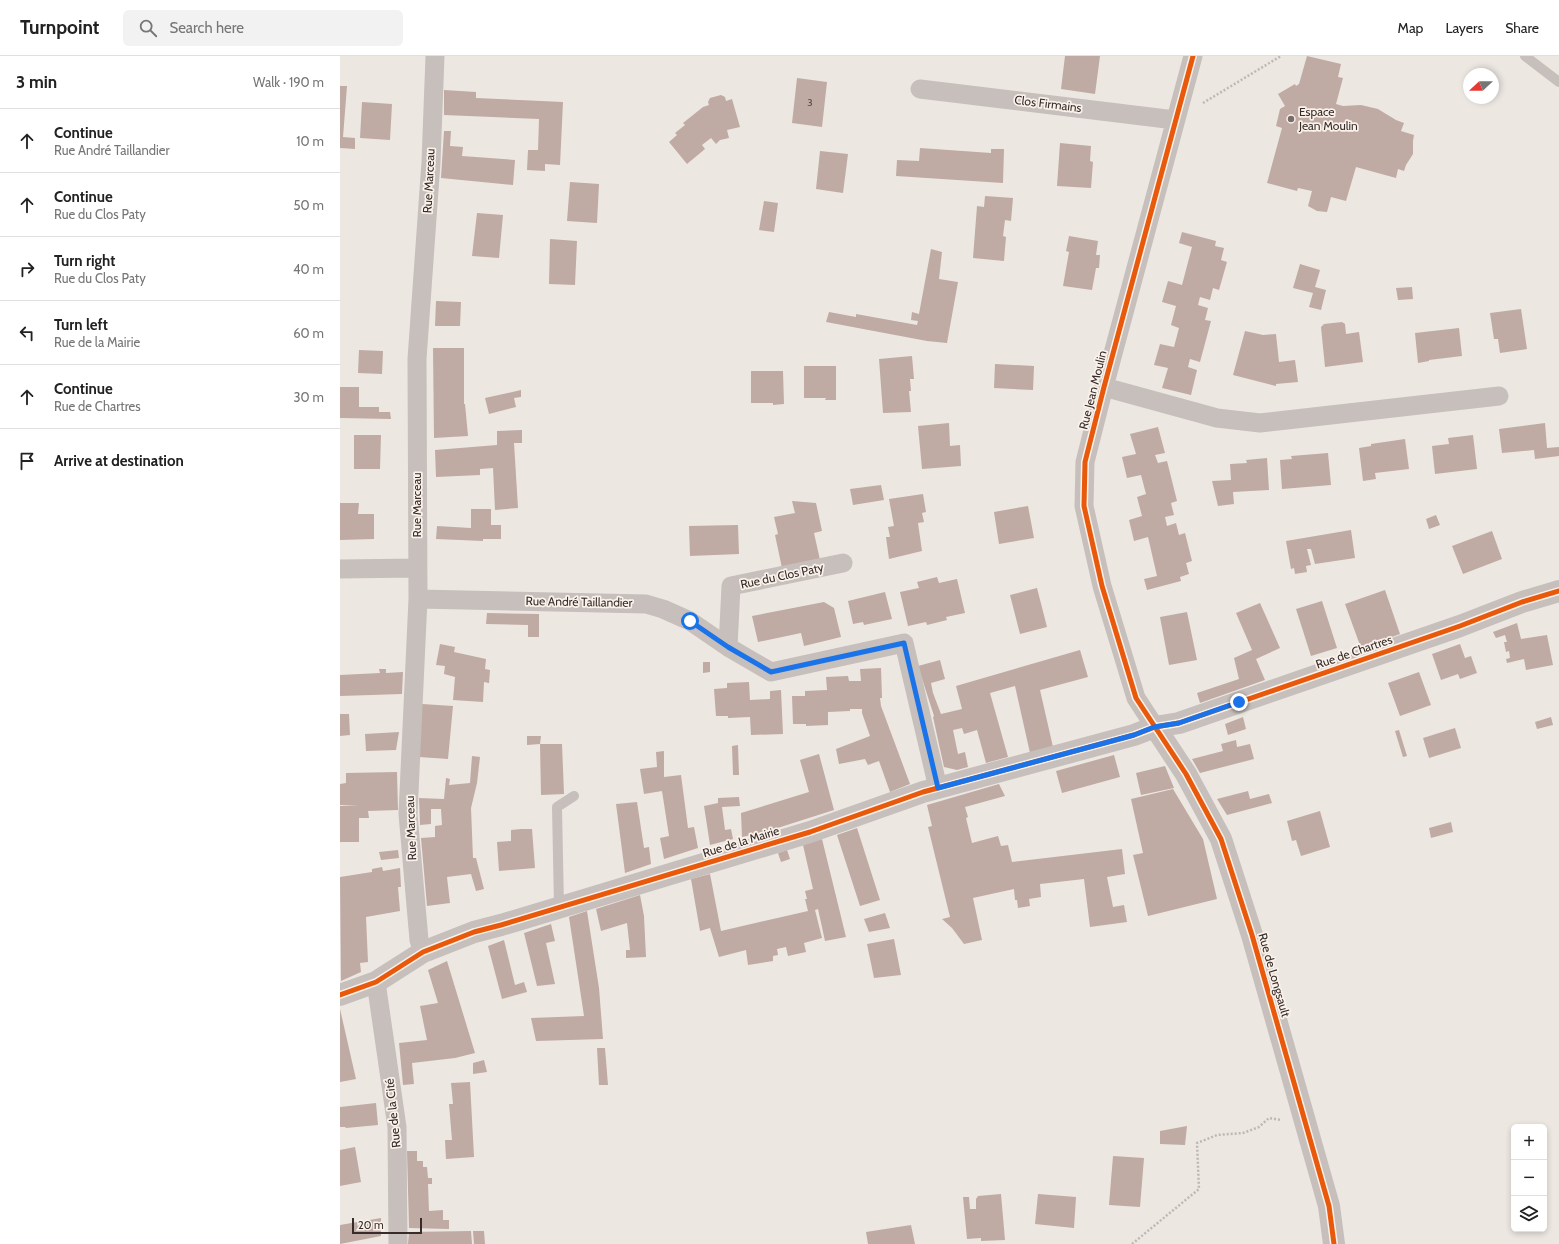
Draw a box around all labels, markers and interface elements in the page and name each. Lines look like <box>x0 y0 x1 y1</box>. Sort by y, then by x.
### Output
search box <box>123 10 403 46</box>
text: Turnpoint <box>20 16 99 39</box>
icon: search <box>137 17 159 39</box>
text: Search here <box>169 19 244 37</box>
text: Map <box>1398 19 1423 37</box>
text: Layers <box>1445 19 1483 37</box>
text: Share <box>1505 19 1539 37</box>
north arrow <box>1463 68 1499 104</box>
text: 3 min <box>16 72 57 92</box>
text: Walk · 190 m <box>253 74 324 90</box>
street label: Clos Firmains <box>1014 92 1082 115</box>
house number: 3 <box>807 96 813 109</box>
place label: Espace Jean Moulin <box>1298 104 1358 133</box>
marker: Espace Jean Moulin <box>1286 114 1296 124</box>
text: Continue <box>54 124 113 142</box>
icon: ahead <box>16 130 38 152</box>
text: 10 m <box>296 133 324 149</box>
text: Rue André Taillandier <box>54 142 170 158</box>
street label: Rue Marceau <box>419 148 438 214</box>
text: Continue <box>54 188 113 206</box>
icon: ahead <box>16 194 38 216</box>
text: 50 m <box>294 197 324 213</box>
text: Rue du Clos Paty <box>54 206 146 222</box>
text: Turn right <box>54 252 115 270</box>
icon: right <box>16 258 38 280</box>
text: 40 m <box>293 261 324 277</box>
text: Rue du Clos Paty <box>54 270 146 286</box>
text: Turn left <box>54 316 108 334</box>
icon: left <box>16 322 38 344</box>
text: 60 m <box>293 325 324 341</box>
text: Rue de la Mairie <box>54 334 140 350</box>
street label: Rue Jean Moulin <box>1075 348 1110 431</box>
text: Continue <box>54 380 113 398</box>
icon: ahead <box>16 386 38 408</box>
text: 30 m <box>294 389 324 405</box>
text: Rue de Chartres <box>54 398 141 414</box>
icon: arrive <box>16 450 38 472</box>
text: Arrive at destination <box>54 452 184 470</box>
street label: Rue Marceau <box>409 473 424 537</box>
street label: Rue du Clos Paty <box>739 559 825 592</box>
street label: Rue André Taillandier <box>526 593 633 610</box>
route start <box>681 612 699 630</box>
street label: Rue de Chartres <box>1314 631 1394 672</box>
route end <box>1230 693 1248 711</box>
street label: Rue Marceau <box>402 795 419 861</box>
street label: Rue de la Mairie <box>701 823 781 860</box>
street label: Rue de Longsault <box>1255 931 1294 1019</box>
street label: Rue de la Cité <box>381 1078 404 1148</box>
map controls <box>1511 1124 1547 1232</box>
button: + <box>1511 1124 1547 1160</box>
button: − <box>1511 1160 1547 1196</box>
button: layers <box>1511 1196 1547 1232</box>
scale bar <box>352 1216 422 1235</box>
text: 20 m <box>358 1218 384 1232</box>

